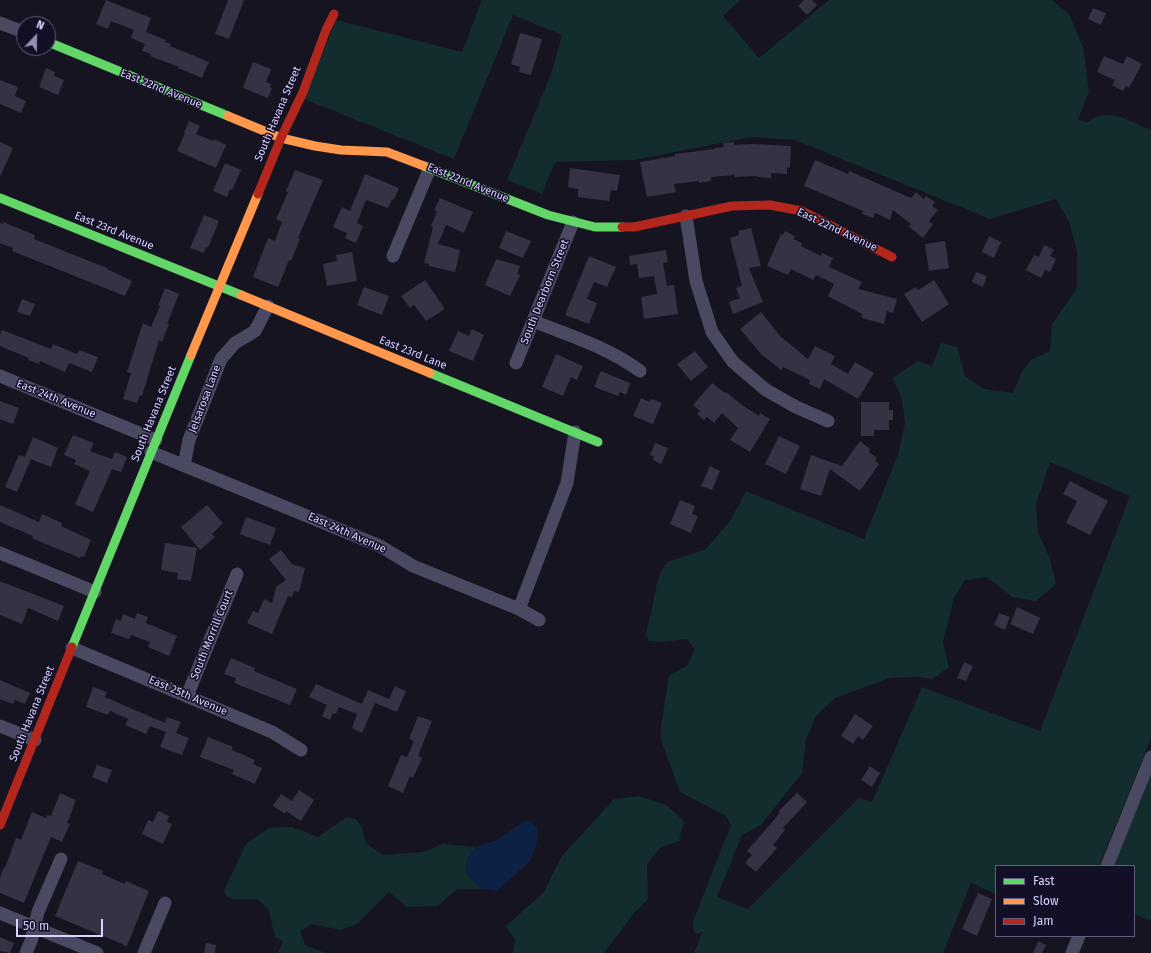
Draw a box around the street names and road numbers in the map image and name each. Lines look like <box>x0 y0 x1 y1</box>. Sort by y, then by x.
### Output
street label: South Havana Street <box>252 65 304 163</box>
street label: East 22nd Avenue <box>118 67 204 111</box>
street label: East 22nd Avenue <box>425 161 511 205</box>
street label: East 22nd Avenue <box>795 206 879 254</box>
street label: East 23rd Avenue <box>72 209 156 253</box>
street label: South Dearborn Street <box>518 238 572 346</box>
street label: East 23rd Lane <box>377 333 449 373</box>
street label: Jelsarosa Lane <box>186 363 224 435</box>
street label: South Havana Street <box>129 364 179 464</box>
street label: East 24th Avenue <box>14 377 98 421</box>
street label: East 24th Avenue <box>306 510 388 556</box>
street label: South Morrill Court <box>188 588 236 682</box>
street label: South Havana Street <box>7 664 57 764</box>
street label: East 25th Avenue <box>147 673 229 719</box>

